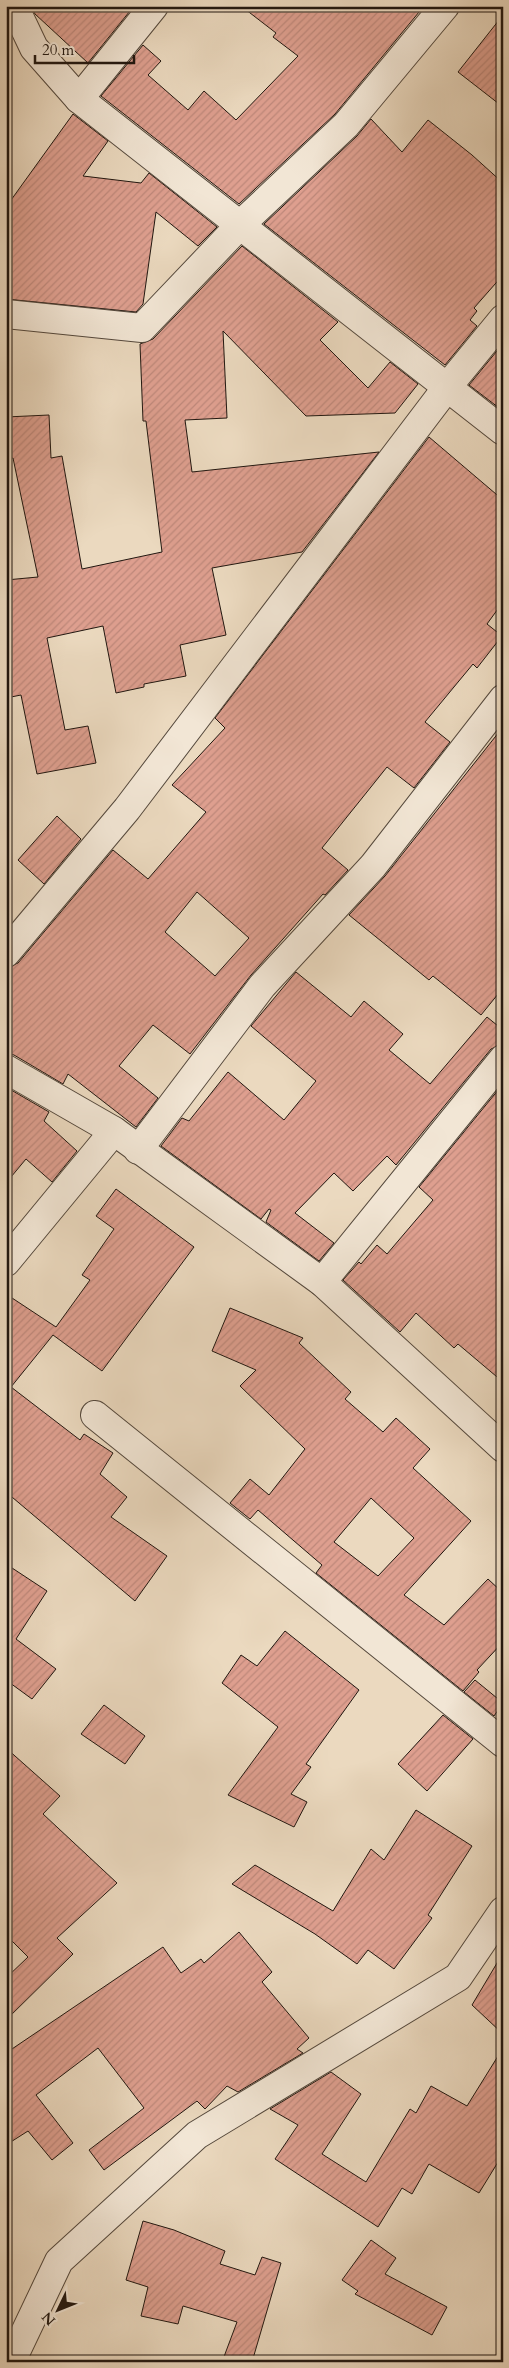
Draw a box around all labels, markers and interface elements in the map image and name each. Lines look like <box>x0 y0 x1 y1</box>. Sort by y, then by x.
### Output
scale bar <box>35 32 134 64</box>
text: 20 m <box>42 40 74 60</box>
north arrow <box>32 2286 82 2336</box>
text: N <box>38 2308 60 2329</box>

